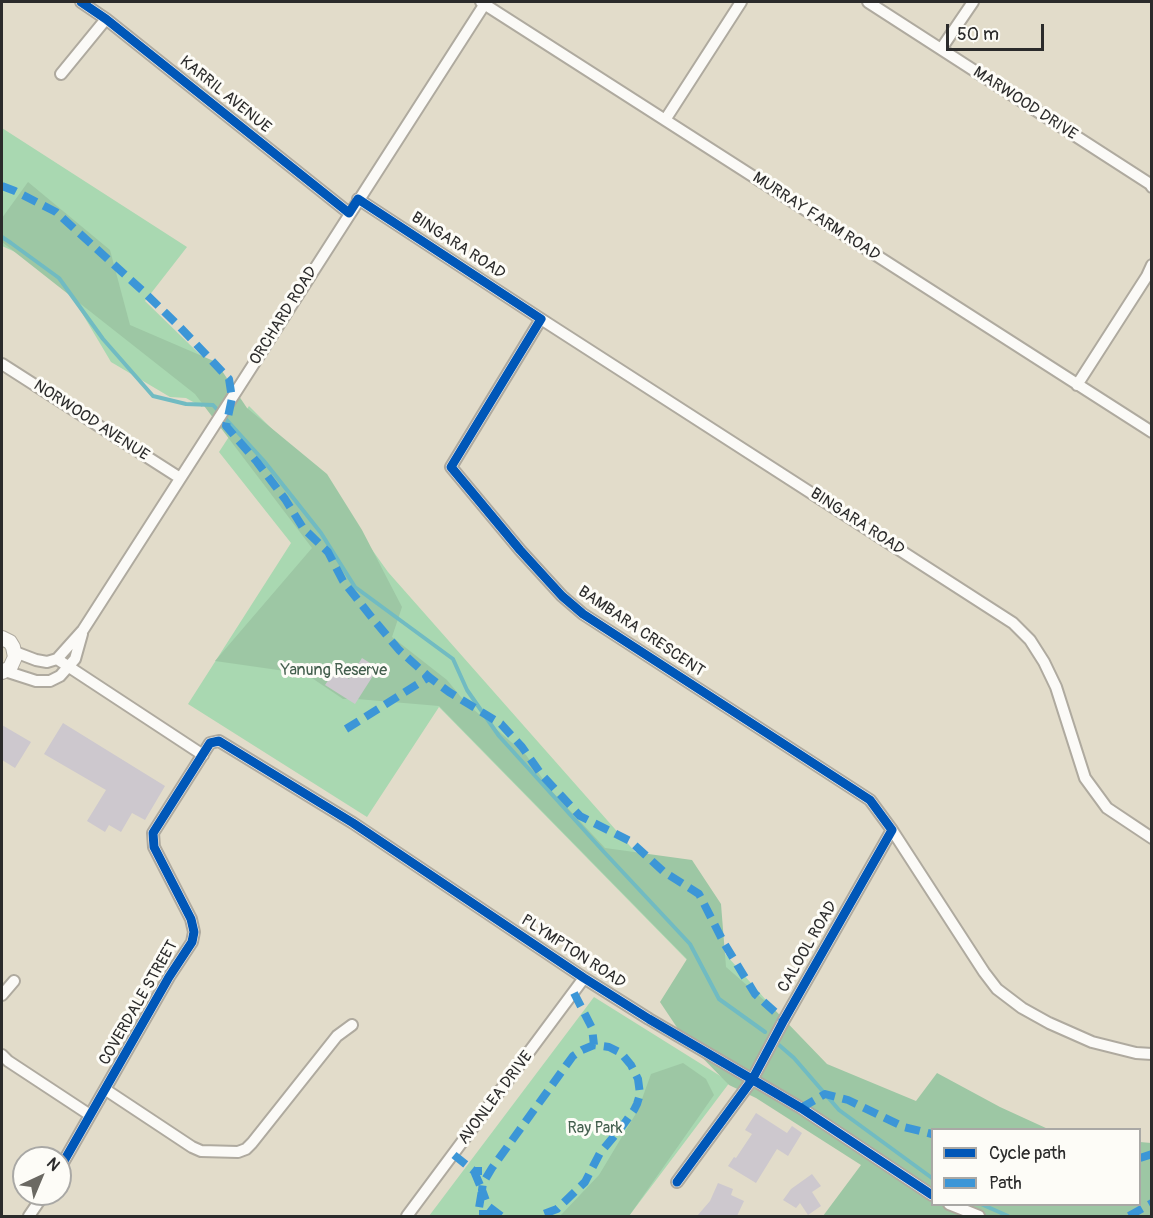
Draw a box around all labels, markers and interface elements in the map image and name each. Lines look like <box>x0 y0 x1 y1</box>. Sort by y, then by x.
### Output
scale bar <box>949 12 1046 50</box>
text: 50 m <box>957 23 999 46</box>
street label: KARRIL AVENUE <box>176 52 274 138</box>
street label: MARWOOD DRIVE <box>969 63 1081 145</box>
street label: MURRAY FARM ROAD <box>749 169 883 265</box>
street label: BINGARA ROAD <box>407 208 509 284</box>
street label: ORCHARD ROAD <box>246 263 322 369</box>
street label: NORWOOD AVENUE <box>30 376 152 466</box>
street label: BINGARA ROAD <box>806 484 908 560</box>
street label: BAMBARA CRESCENT <box>574 583 708 681</box>
park label: Yanung Reserve <box>281 661 387 681</box>
street label: CALOOL ROAD <box>774 898 842 996</box>
street label: PLYMPTON ROAD <box>517 911 629 993</box>
street label: COVERDALE STREET <box>95 937 183 1069</box>
street label: AVONLEA DRIVE <box>455 1048 537 1148</box>
park label: Ray Park <box>567 1119 623 1139</box>
legend <box>931 1128 1141 1206</box>
text: Cycle path <box>989 1142 1066 1165</box>
north arrow <box>12 1146 72 1206</box>
text: N <box>42 1154 64 1175</box>
text: Path <box>989 1172 1022 1195</box>

